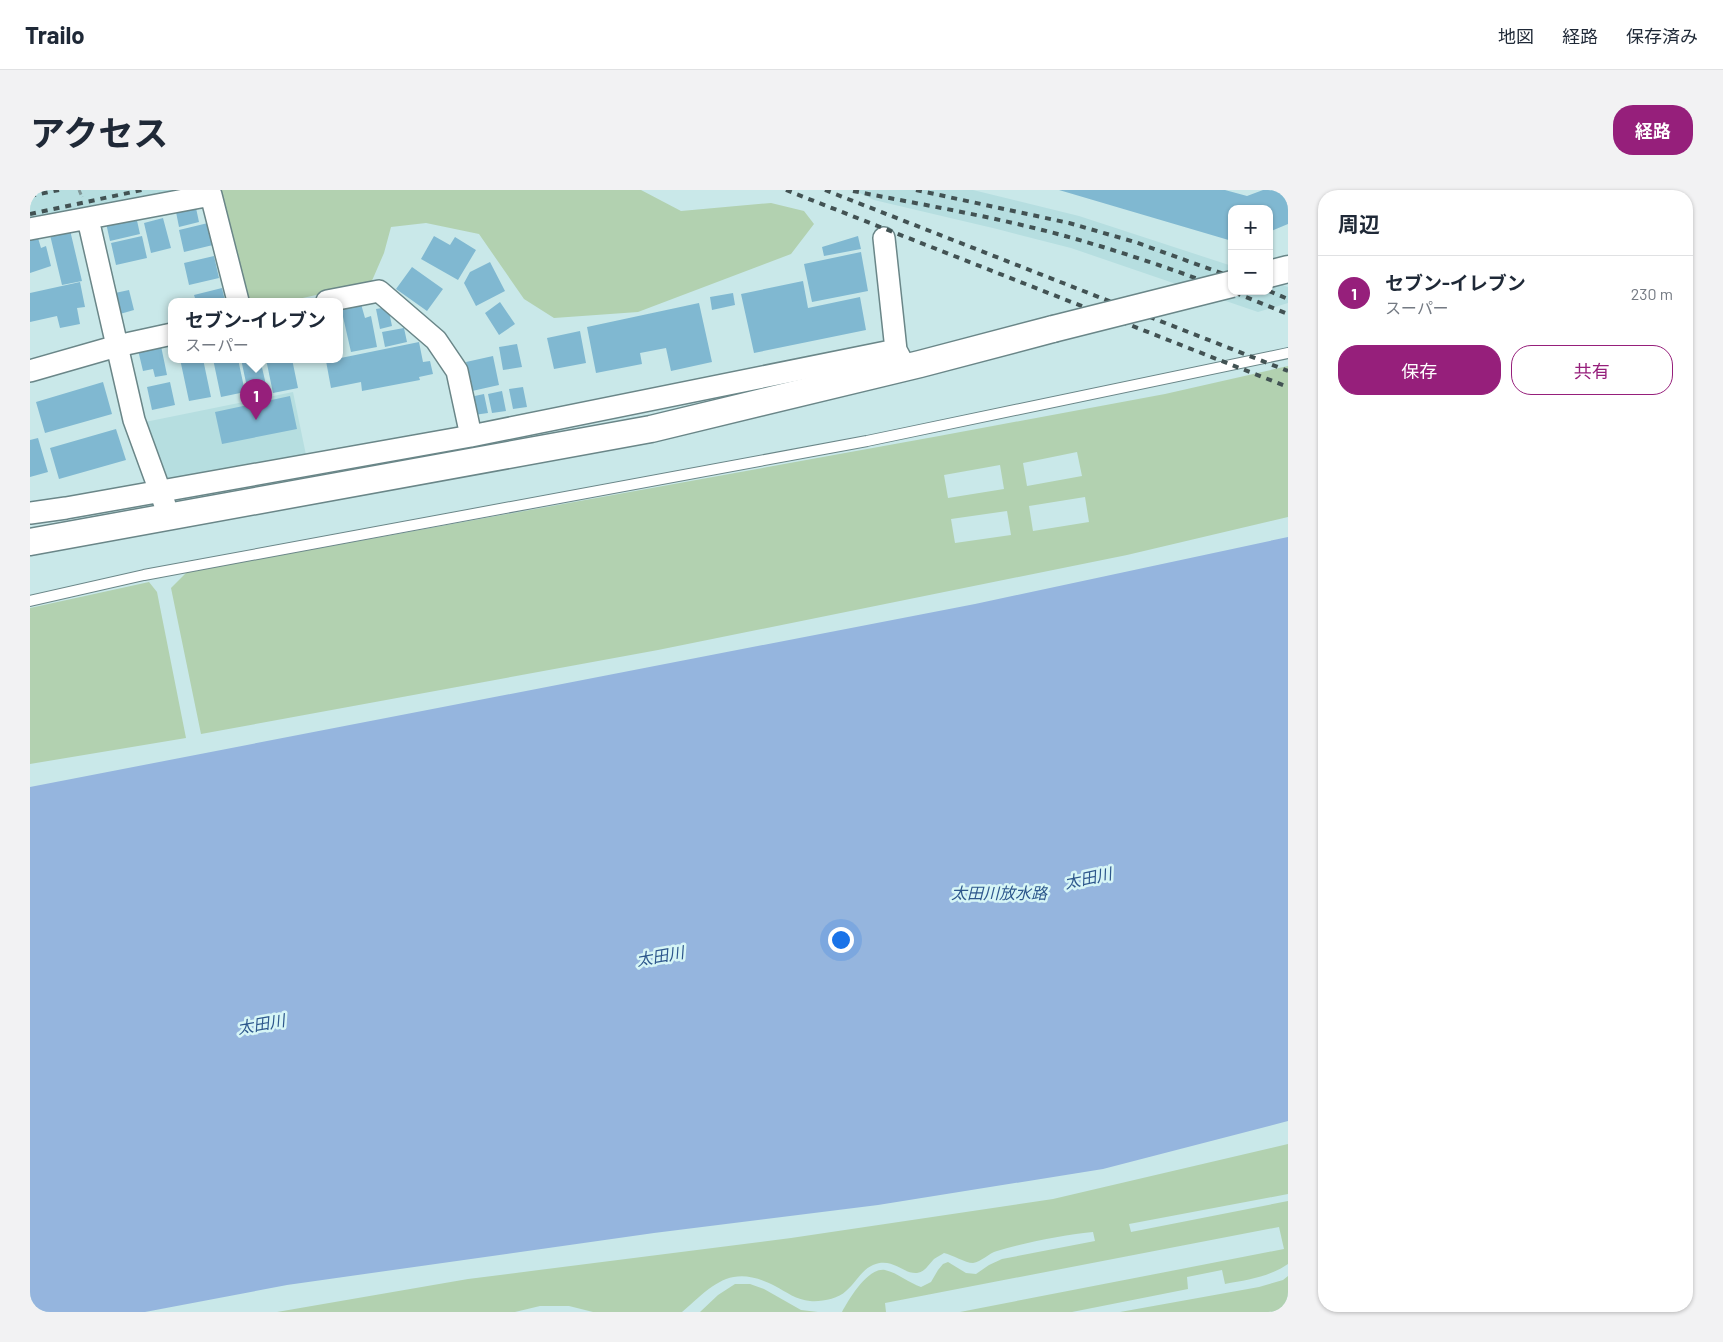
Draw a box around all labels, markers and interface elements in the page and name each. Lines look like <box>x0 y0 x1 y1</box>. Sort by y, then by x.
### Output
text: Trailo <box>25 20 85 49</box>
text: 地図 <box>1498 25 1534 47</box>
text: 経路 <box>1562 25 1598 47</box>
text: 保存済み <box>1626 25 1698 47</box>
button: 経路 <box>1613 105 1693 155</box>
text: アクセス <box>30 111 168 153</box>
map controls <box>1228 205 1273 295</box>
button: + <box>1228 205 1273 250</box>
text: 周辺 <box>1338 211 1380 236</box>
button: − <box>1228 250 1273 295</box>
text: セブン-イレブン <box>1385 271 1526 294</box>
text: 1 <box>1351 284 1357 303</box>
text: 230 m <box>1631 284 1673 303</box>
popup <box>168 298 343 363</box>
text: スーパー <box>1385 298 1449 317</box>
text: セブン-イレブン <box>185 308 326 331</box>
text: スーパー <box>185 335 249 354</box>
button: 保存 <box>1338 345 1501 395</box>
button: 共有 <box>1511 345 1673 395</box>
pin: 1 <box>240 379 272 420</box>
water label: 太田川 <box>1062 863 1115 892</box>
water label: 太田川放水路 <box>951 883 1049 902</box>
your location <box>828 927 854 953</box>
water label: 太田川 <box>635 942 687 969</box>
water label: 太田川 <box>236 1010 288 1037</box>

